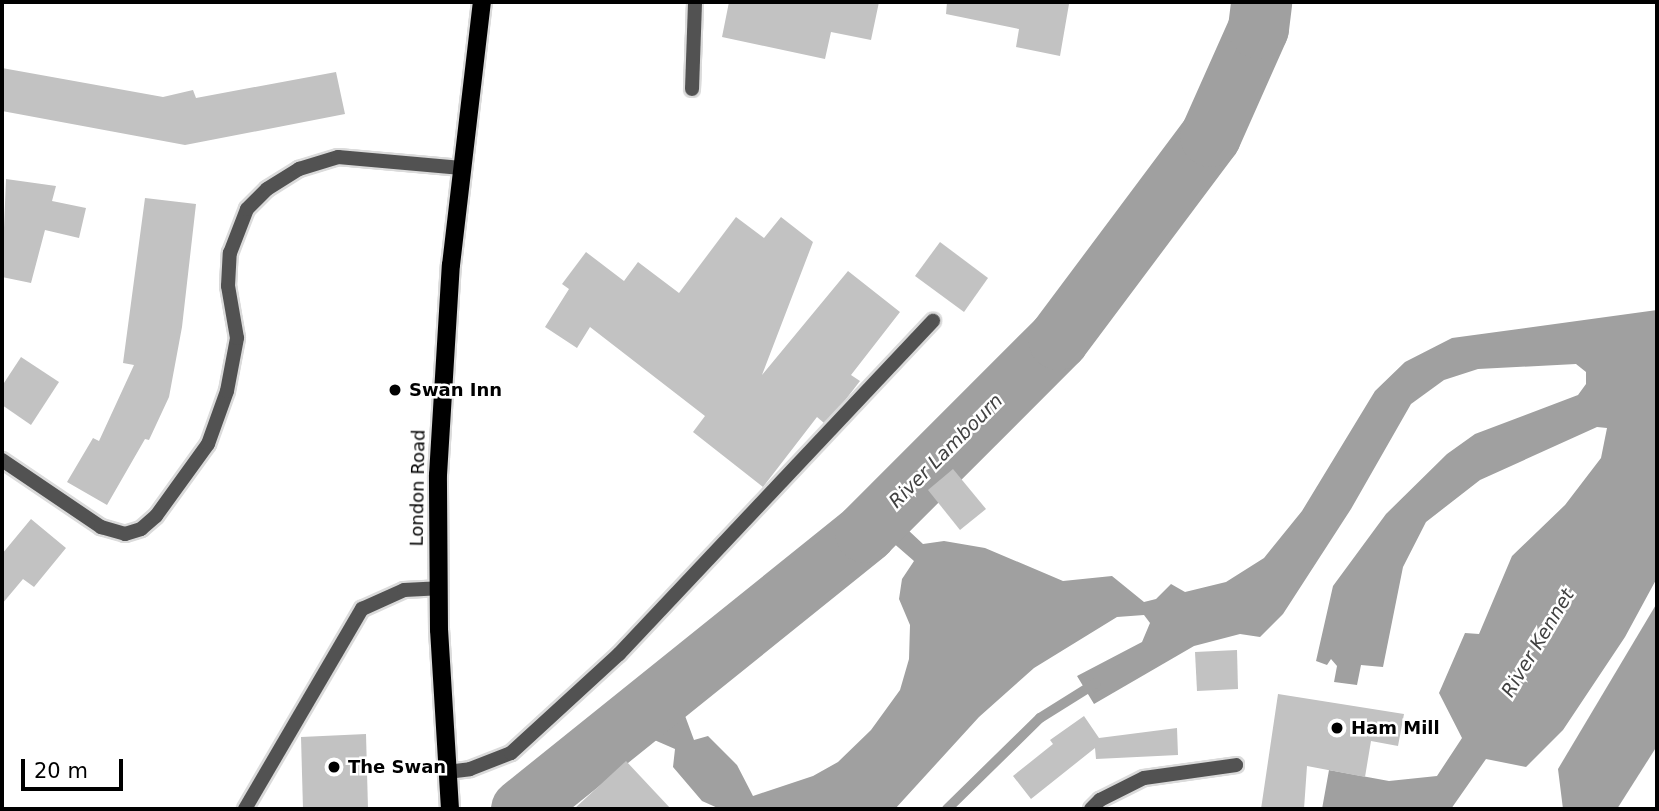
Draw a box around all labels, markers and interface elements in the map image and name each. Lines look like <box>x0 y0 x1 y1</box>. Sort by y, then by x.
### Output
place label: Swan Inn <box>409 379 502 401</box>
marker: Swan Inn <box>387 382 403 398</box>
water label: River Lambourn <box>884 389 1008 513</box>
street label: London Road <box>406 429 430 547</box>
water label: River Kennet <box>1497 585 1579 701</box>
place label: Ham Mill <box>1351 717 1440 739</box>
marker: Ham Mill <box>1329 720 1345 736</box>
scale bar <box>24 744 126 788</box>
place label: The Swan <box>348 756 446 778</box>
text: 20 m <box>34 759 88 783</box>
marker: The Swan <box>326 759 342 775</box>

